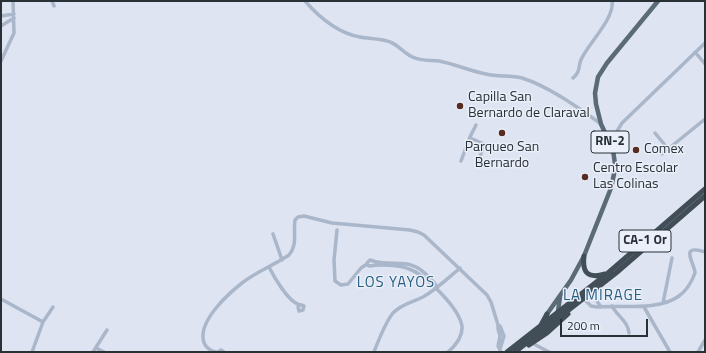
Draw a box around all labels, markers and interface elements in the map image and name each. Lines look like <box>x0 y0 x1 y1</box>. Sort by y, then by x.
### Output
place label: Capilla San Bernardo de Claraval <box>468 90 590 122</box>
marker: Capilla San Bernardo de Claraval <box>455 101 465 111</box>
marker: Parqueo San Bernardo <box>497 128 507 138</box>
road number: RN-2 <box>591 131 629 153</box>
place label: Parqueo San Bernardo <box>465 140 539 172</box>
place label: Comex <box>644 142 684 158</box>
marker: Comex <box>631 145 641 155</box>
place label: Centro Escolar Las Colinas <box>593 161 678 194</box>
marker: Centro Escolar Las Colinas <box>580 172 590 182</box>
road number: CA-1 Or <box>619 230 671 252</box>
district label: LOS YAYOS <box>357 274 435 292</box>
district label: LA MIRAGE <box>563 287 643 305</box>
scale bar <box>562 311 650 337</box>
text: 200 m <box>567 316 600 335</box>

